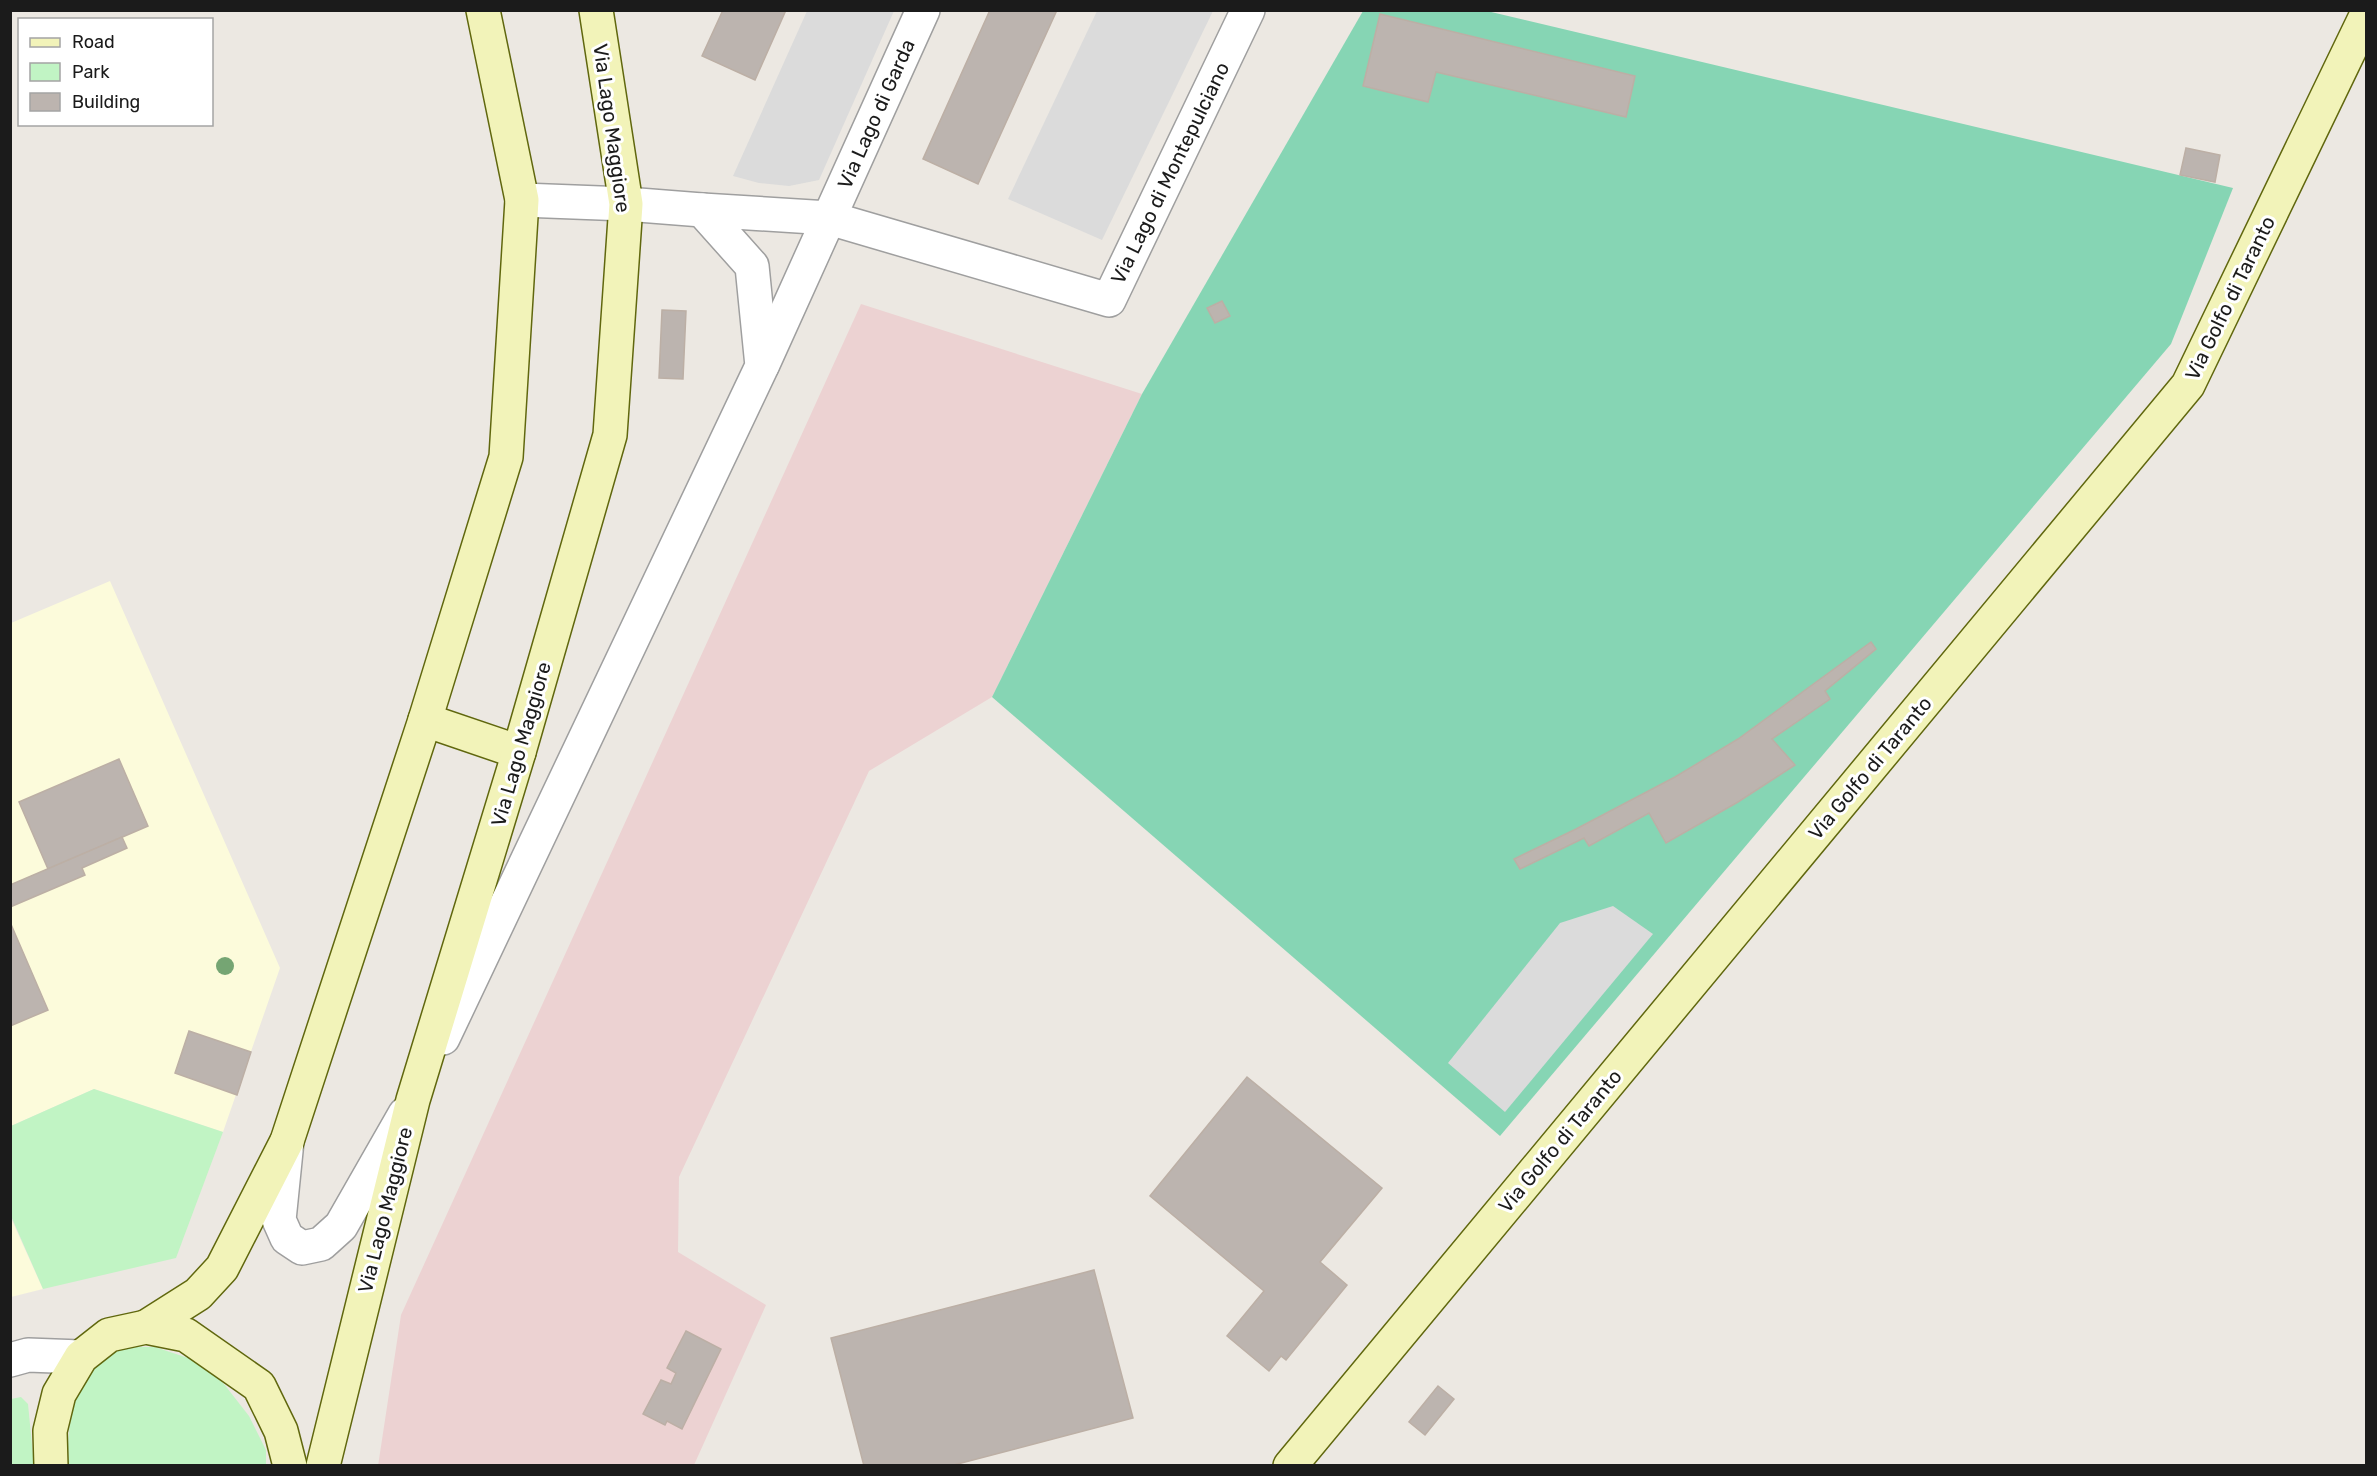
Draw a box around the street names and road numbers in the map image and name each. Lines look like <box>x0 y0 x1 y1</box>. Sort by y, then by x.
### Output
street label: Via Lago di Garda <box>832 36 920 192</box>
street label: Via Lago Maggiore <box>588 42 636 214</box>
street label: Via Lago di Montepulciano <box>1106 58 1234 288</box>
street label: Via Golfo di Taranto <box>2180 212 2280 384</box>
street label: Via Lago Maggiore <box>486 659 556 829</box>
street label: Via Golfo di Taranto <box>1803 692 1937 844</box>
street label: Via Golfo di Taranto <box>1493 1065 1627 1217</box>
street label: Via Lago Maggiore <box>353 1125 417 1295</box>

